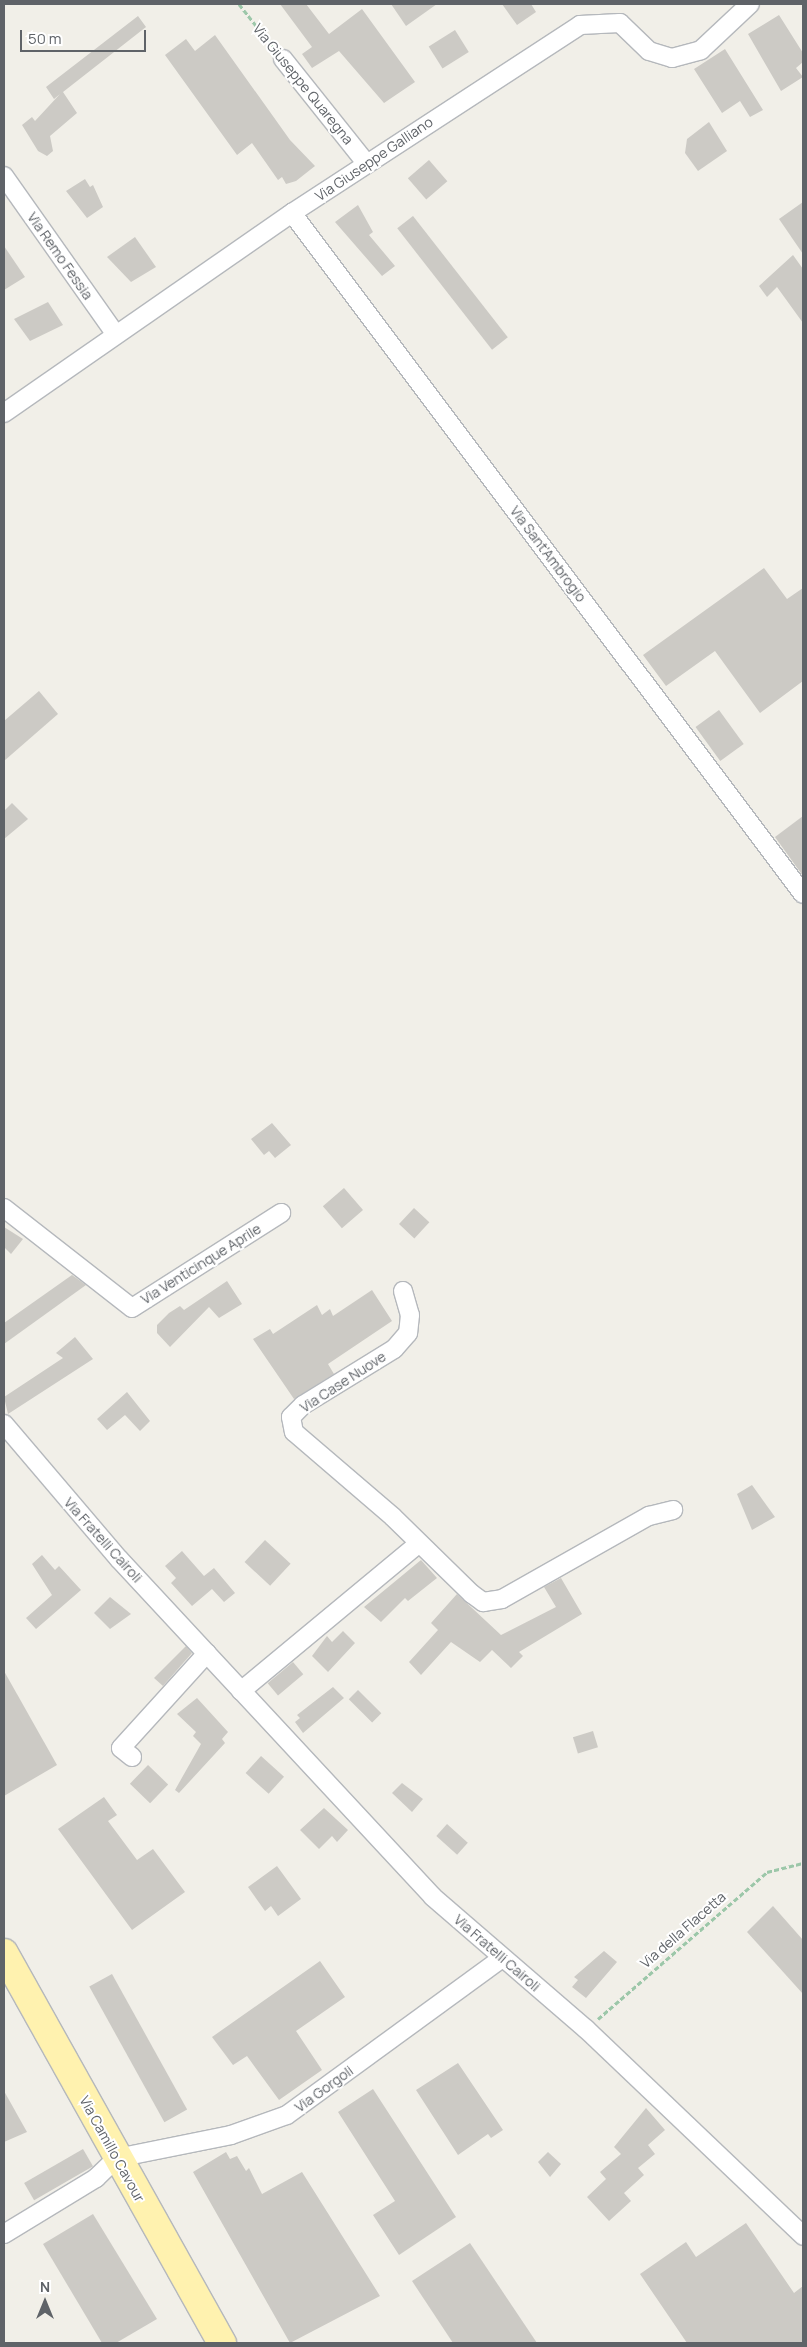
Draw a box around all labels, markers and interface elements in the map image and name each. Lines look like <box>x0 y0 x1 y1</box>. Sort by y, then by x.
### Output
scale bar <box>22 20 149 52</box>
street label: Via Giuseppe Quaregna <box>249 20 357 148</box>
text: 50 m <box>28 28 62 49</box>
street label: Via Giuseppe Galliano <box>312 113 436 205</box>
street label: Via Remo Fessia <box>24 209 96 303</box>
street label: Via Sant'Ambrogio <box>506 503 590 605</box>
street label: Via Venticinque Aprile <box>138 1220 264 1308</box>
street label: Via Case Nuove <box>297 1348 389 1416</box>
street label: Via Fratelli Cairoli <box>60 1494 146 1586</box>
street label: Via della Flacetta <box>637 1888 729 1972</box>
street label: Via Fratelli Cairoli <box>451 1911 543 1995</box>
street label: Via Gorgoli <box>292 2062 356 2116</box>
street label: Via Camillo Cavour <box>76 2093 148 2205</box>
north arrow <box>20 2277 70 2327</box>
text: N <box>40 2277 50 2296</box>

